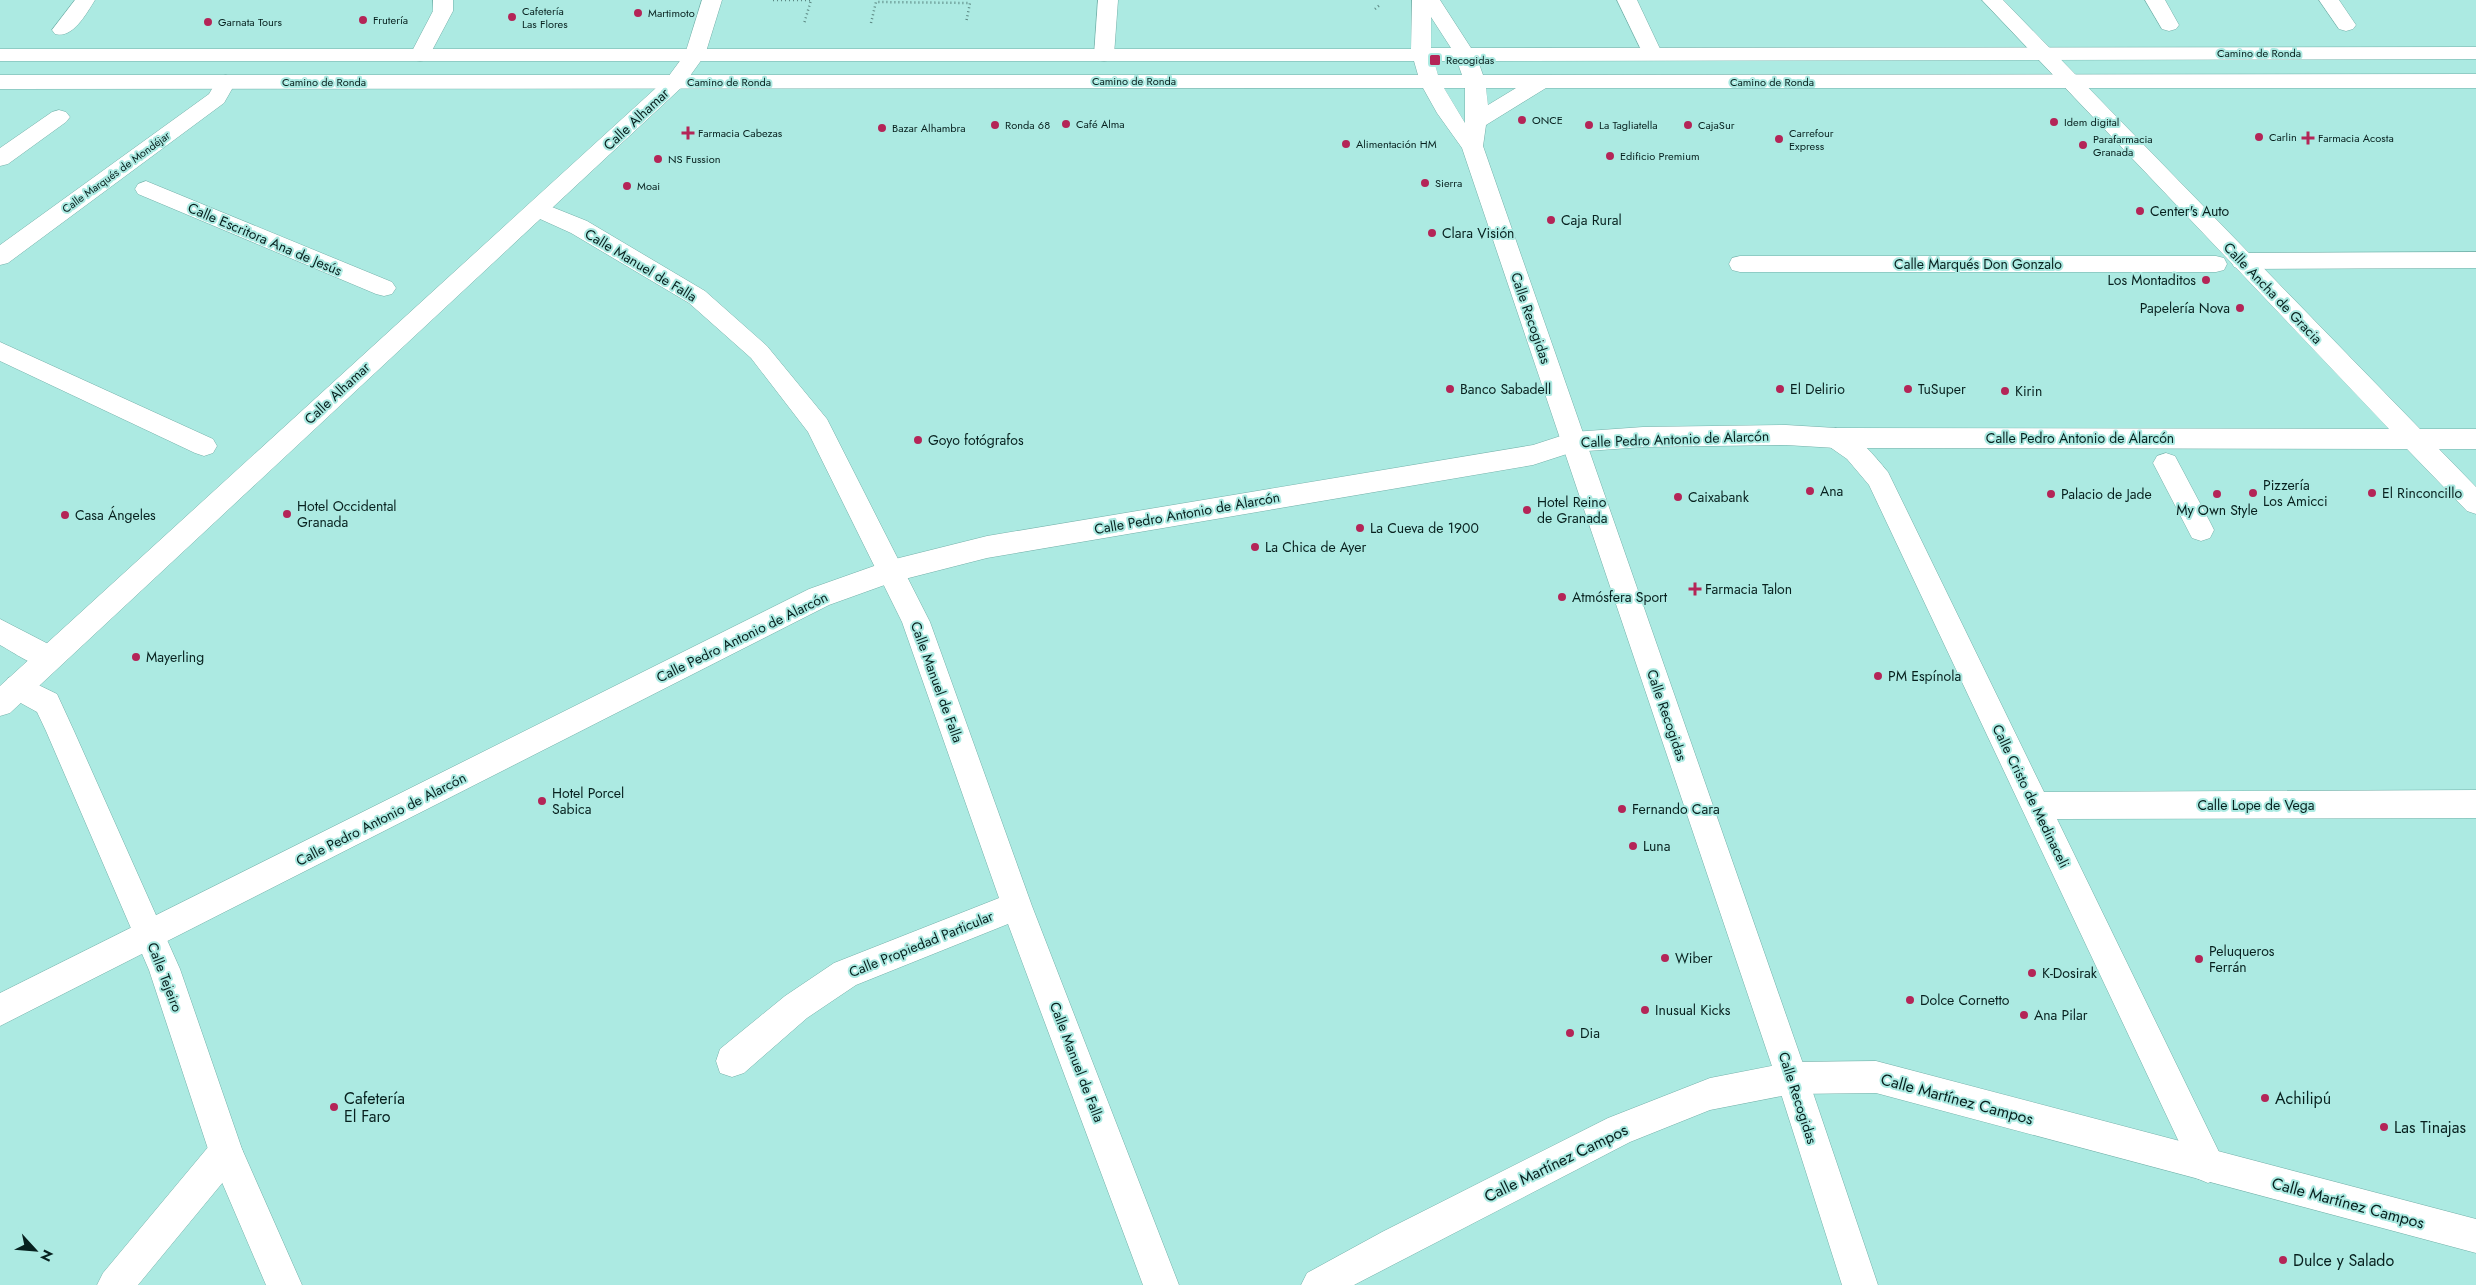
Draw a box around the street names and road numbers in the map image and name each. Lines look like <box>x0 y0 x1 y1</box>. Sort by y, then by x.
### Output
street label: Camino de Ronda <box>2217 45 2301 61</box>
street label: Camino de Ronda <box>1092 73 1176 89</box>
street label: Camino de Ronda <box>282 74 366 90</box>
street label: Camino de Ronda <box>687 74 771 90</box>
street label: Camino de Ronda <box>1730 74 1814 90</box>
street label: Calle Alhamar <box>599 83 673 155</box>
street label: Calle Marqués de Mondéjar <box>59 127 173 217</box>
street label: Calle Escritora Ana de Jesús <box>185 197 345 281</box>
street label: Calle Manuel de Falla <box>581 224 701 306</box>
street label: Calle Ancha de Gracia <box>2219 238 2327 348</box>
street label: Calle Marqués Don Gonzalo <box>1894 254 2062 274</box>
street label: Calle Recogidas <box>1506 270 1556 367</box>
street label: Calle Alhamar <box>300 357 374 429</box>
street label: Calle Pedro Antonio de Alarcón <box>1581 426 1769 452</box>
street label: Calle Pedro Antonio de Alarcón <box>1986 428 2174 448</box>
street label: Calle Pedro Antonio de Alarcón <box>1093 487 1281 539</box>
street label: Calle Pedro Antonio de Alarcón <box>653 587 831 687</box>
street label: Calle Manuel de Falla <box>906 619 968 745</box>
street label: Calle Recogidas <box>1642 667 1692 764</box>
street label: Calle Cristo de Medinaceli <box>1987 721 2075 871</box>
street label: Calle Pedro Antonio de Alarcón <box>293 767 469 871</box>
street label: Calle Lope de Vega <box>2198 795 2314 815</box>
street label: Calle Propiedad Particular <box>846 906 996 982</box>
street label: Calle Tejeiro <box>143 939 188 1015</box>
street label: Calle Manuel de Falla <box>1045 999 1109 1125</box>
street label: Calle Recogidas <box>1774 1049 1822 1147</box>
street label: Calle Martínez Campos <box>1878 1068 2036 1130</box>
street label: Calle Martínez Campos <box>1480 1118 1632 1208</box>
street label: Calle Martínez Campos <box>2269 1172 2427 1234</box>

